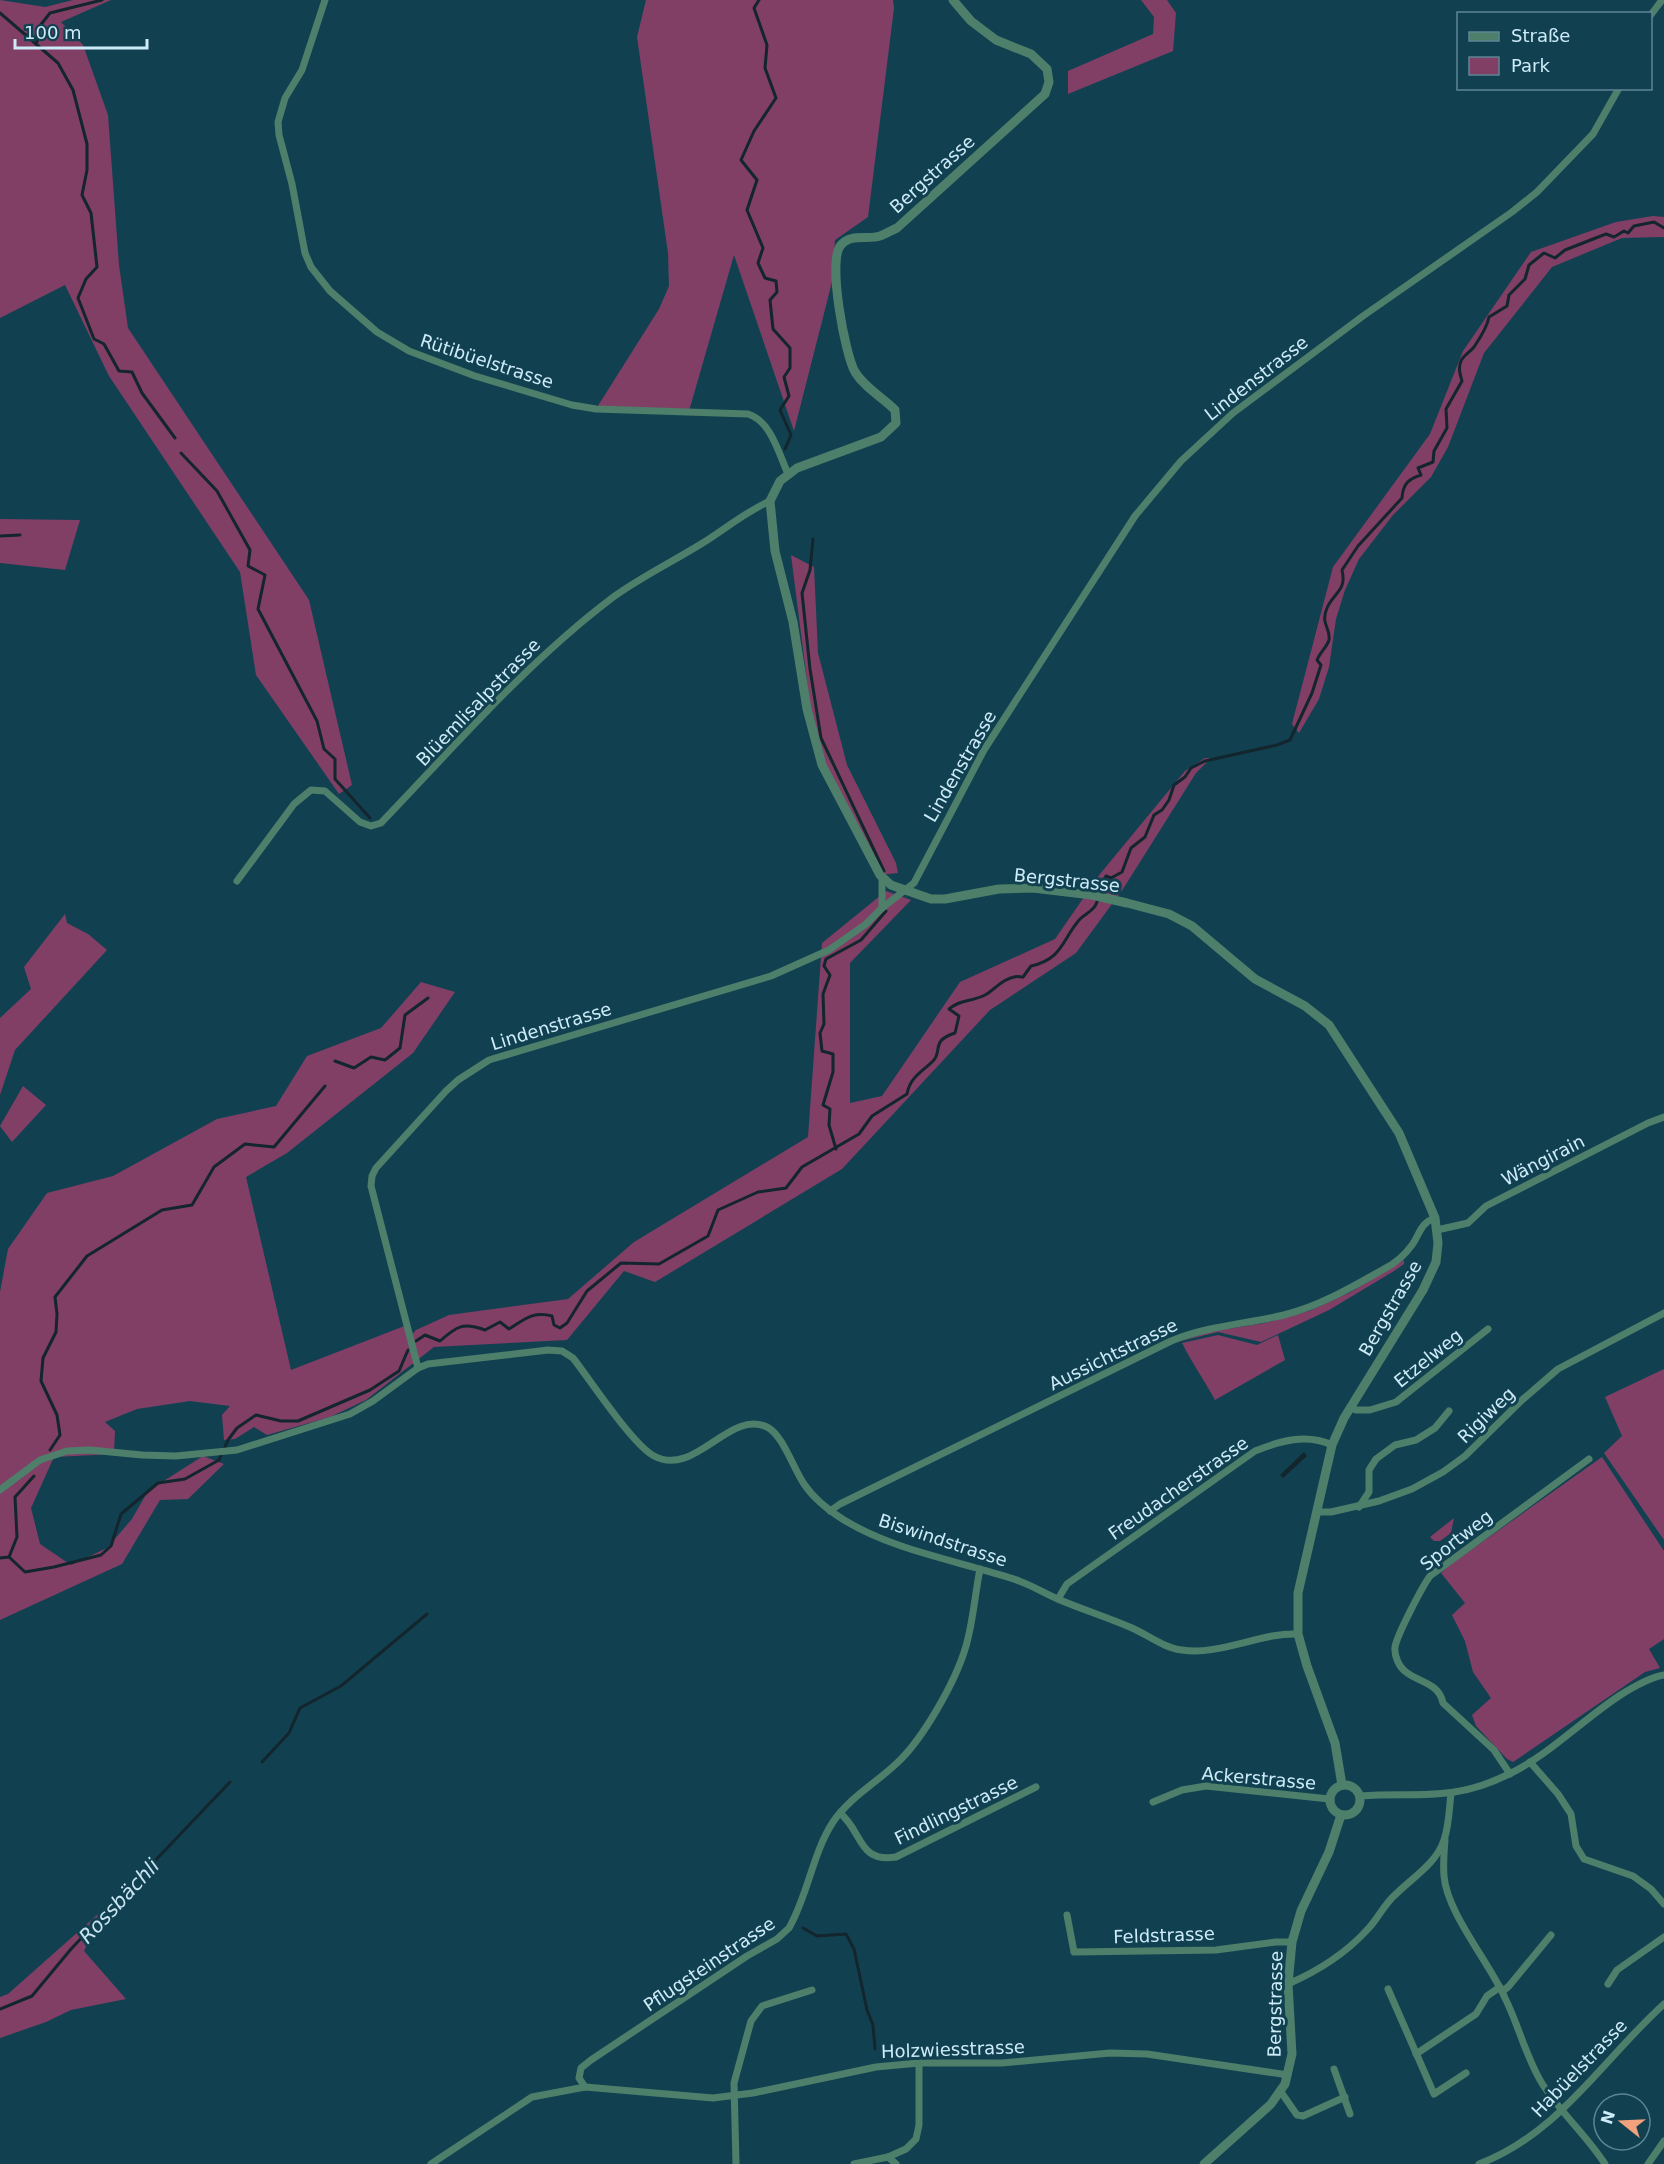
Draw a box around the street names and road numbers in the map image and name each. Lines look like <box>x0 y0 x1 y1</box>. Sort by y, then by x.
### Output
street label: Bergstrasse <box>885 131 979 217</box>
street label: Rütibüelstrasse <box>418 330 556 392</box>
street label: Lindenstrasse <box>1200 331 1312 425</box>
street label: Blüemlisalpstrasse <box>412 634 544 770</box>
street label: Lindenstrasse <box>920 707 1000 825</box>
street label: Bergstrasse <box>1013 864 1121 896</box>
street label: Lindenstrasse <box>488 998 614 1054</box>
street label: Wängirain <box>1498 1130 1588 1190</box>
street label: Bergstrasse <box>1354 1257 1426 1359</box>
street label: Aussichtstrasse <box>1045 1314 1181 1394</box>
street label: Etzelweg <box>1390 1324 1466 1392</box>
street label: Rigiweg <box>1453 1383 1519 1447</box>
street label: Freudacherstrasse <box>1104 1432 1252 1544</box>
street label: Sportweg <box>1416 1505 1496 1575</box>
street label: Biswindstrasse <box>876 1509 1010 1571</box>
street label: Ackerstrasse <box>1201 1763 1317 1793</box>
street label: Findlingstrasse <box>891 1771 1021 1849</box>
street label: Pflugsteinstrasse <box>639 1912 779 2016</box>
street label: Feldstrasse <box>1113 1923 1215 1947</box>
street label: Bergstrasse <box>1264 1951 1286 2057</box>
street label: Habüelstrasse <box>1527 2015 1631 2121</box>
street label: Holzwiesstrasse <box>881 2036 1025 2062</box>

